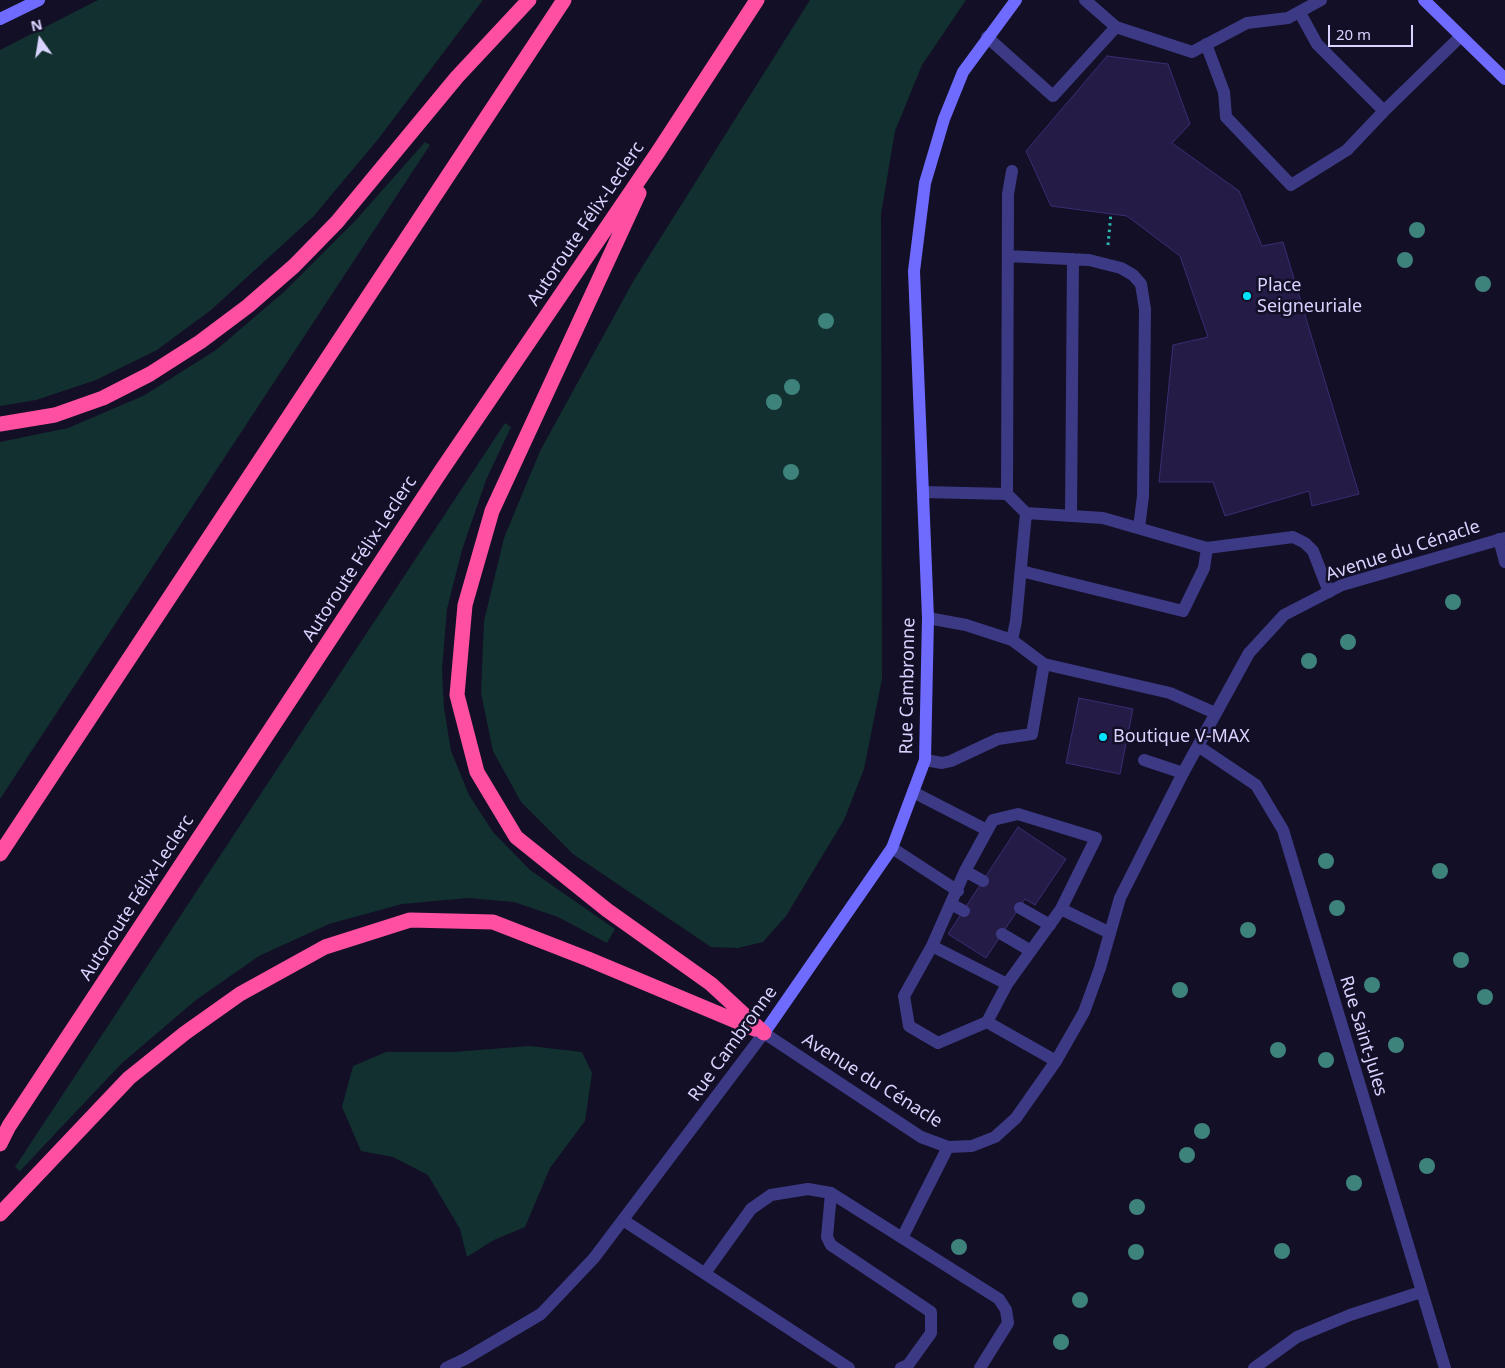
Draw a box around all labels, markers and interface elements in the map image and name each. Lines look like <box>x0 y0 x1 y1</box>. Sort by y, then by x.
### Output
text: N <box>29 14 44 35</box>
north arrow <box>15 15 65 65</box>
scale bar <box>1330 15 1415 47</box>
text: 20 m <box>1336 24 1371 44</box>
street label: Autoroute Félix-Leclerc <box>523 138 649 310</box>
place label: Place Seigneuriale <box>1257 275 1362 318</box>
marker: Place Seigneuriale <box>1241 290 1253 302</box>
street label: Autoroute Félix-Leclerc <box>298 472 422 646</box>
street label: Avenue du Cénacle <box>1323 516 1483 586</box>
street label: Rue Cambronne <box>896 617 920 755</box>
place label: Boutique V-MAX <box>1113 726 1250 748</box>
marker: Boutique V-MAX <box>1097 731 1109 743</box>
street label: Autoroute Félix-Leclerc <box>75 811 199 985</box>
street label: Rue Saint-Jules <box>1334 973 1392 1099</box>
street label: Rue Cambronne <box>684 982 782 1106</box>
street label: Avenue du Cénacle <box>798 1029 946 1133</box>

